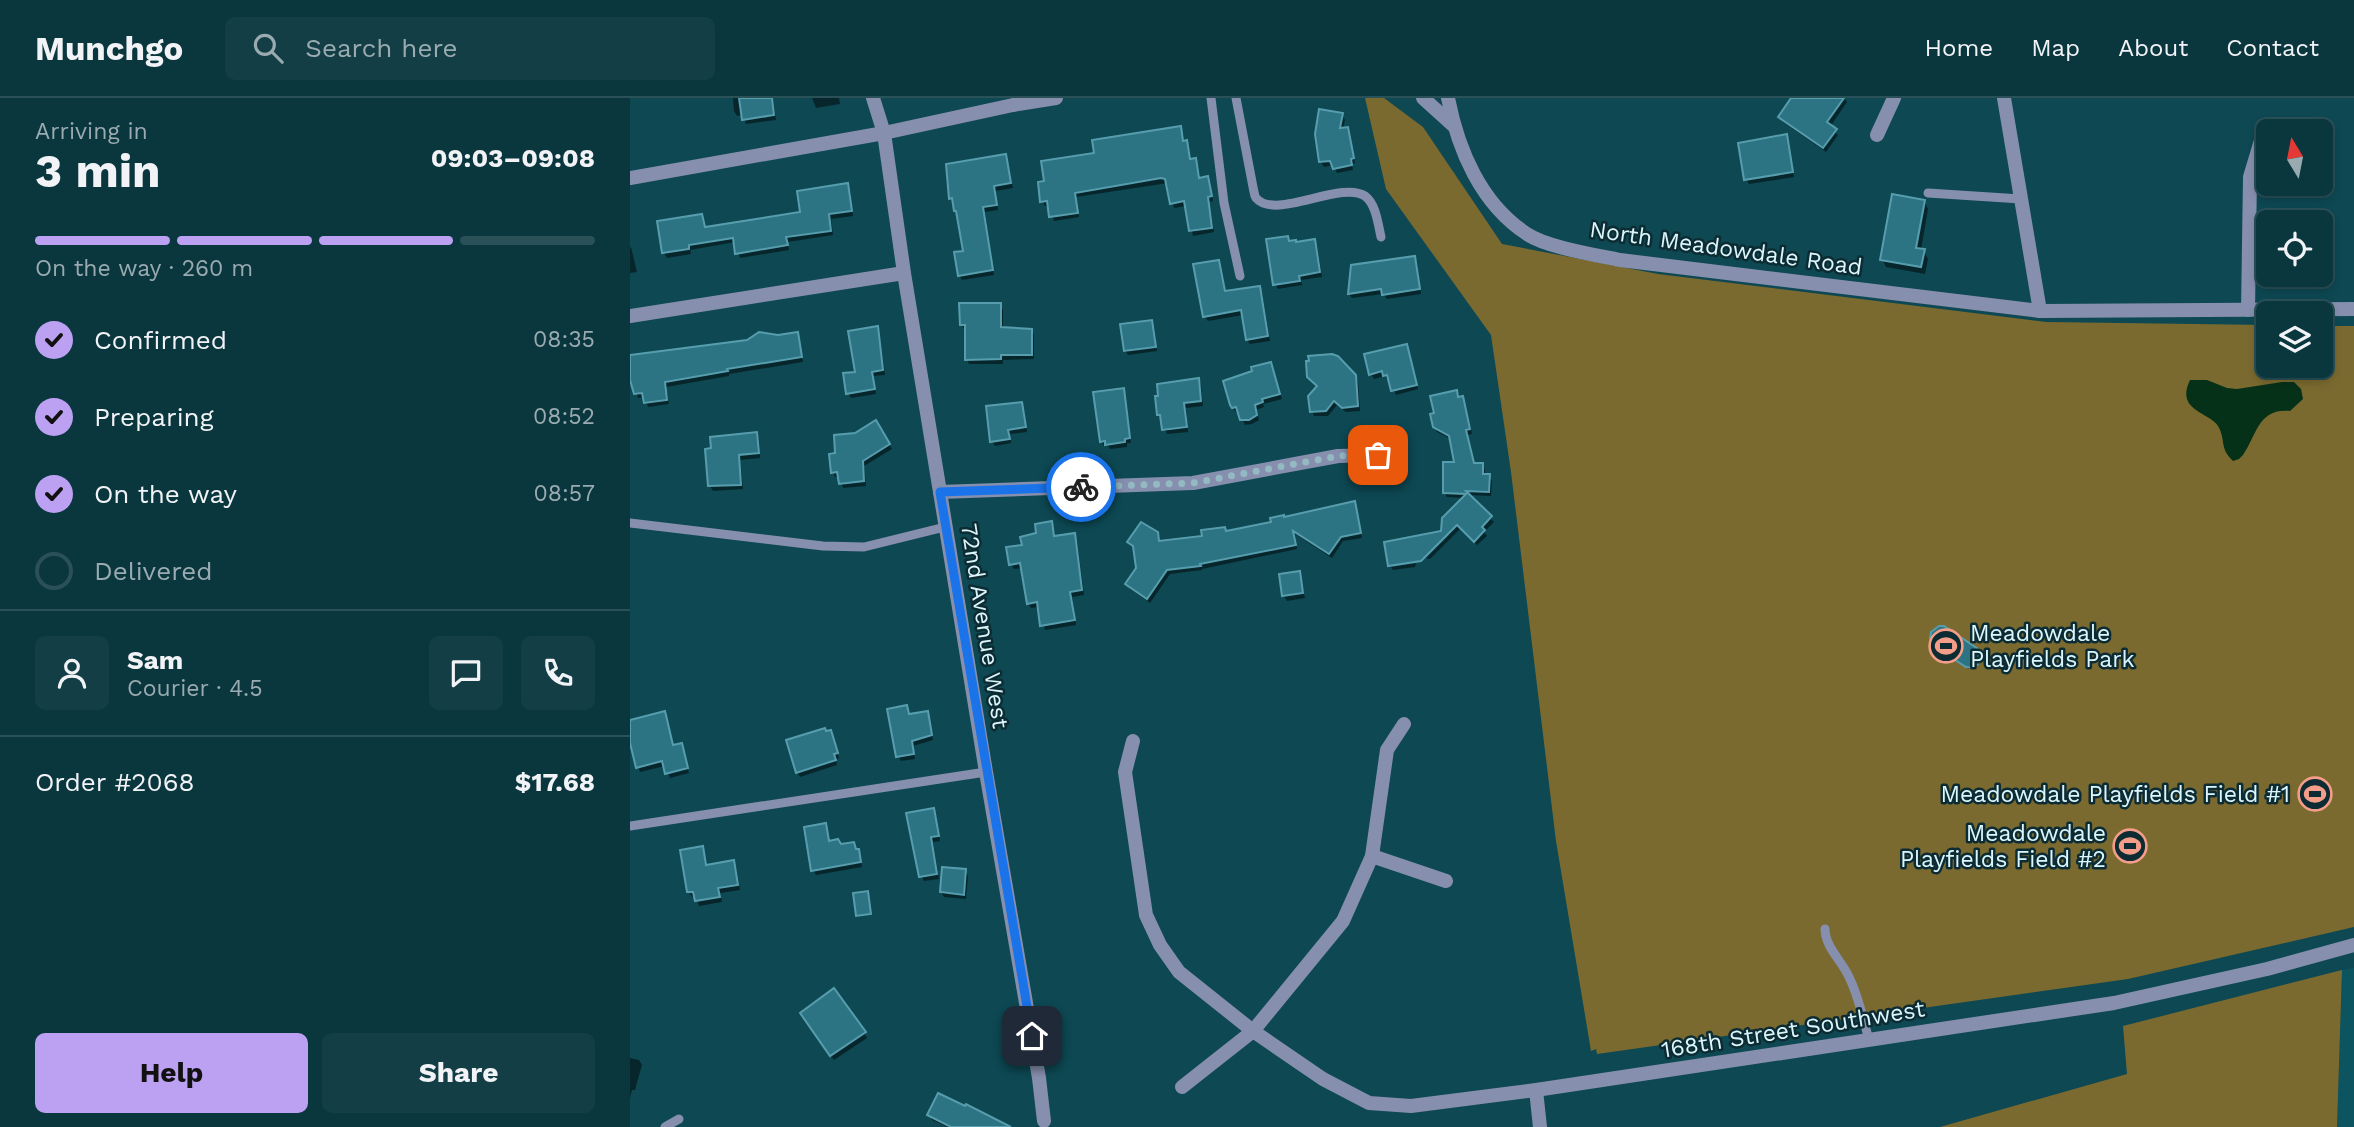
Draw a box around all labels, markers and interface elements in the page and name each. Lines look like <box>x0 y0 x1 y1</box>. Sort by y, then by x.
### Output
search box <box>225 17 715 80</box>
text: Munchgo <box>35 29 183 68</box>
icon: search <box>249 29 287 67</box>
text: Search here <box>305 33 458 63</box>
text: Home <box>1925 34 1993 62</box>
text: Map <box>2031 34 2080 62</box>
text: About <box>2118 34 2188 62</box>
text: Contact <box>2226 34 2319 62</box>
text: Arriving in <box>35 118 148 145</box>
north arrow <box>2256 119 2333 196</box>
map controls <box>2256 119 2333 378</box>
text: 09:03–09:08 <box>431 143 595 173</box>
text: 3 min <box>35 144 161 198</box>
button: locate <box>2256 210 2333 287</box>
street label: North Meadowdale Road <box>1588 216 1864 281</box>
text: On the way · 260 m <box>35 255 253 282</box>
button: layers <box>2256 301 2333 378</box>
icon: check <box>35 321 73 359</box>
text: Confirmed <box>94 325 227 355</box>
text: 08:35 <box>533 326 595 353</box>
icon: check <box>35 398 73 436</box>
text: Preparing <box>94 402 214 432</box>
text: 08:52 <box>533 403 595 430</box>
pin <box>1348 425 1408 485</box>
icon: bag <box>1359 436 1397 474</box>
courier <box>1046 452 1116 522</box>
icon: bike <box>1062 468 1100 506</box>
icon: check <box>35 475 73 513</box>
text: On the way <box>94 479 237 509</box>
text: 08:57 <box>533 480 595 507</box>
street label: 72nd Avenue West <box>955 522 1014 731</box>
text: Delivered <box>94 556 213 586</box>
place label: Meadowdale Playfields Park <box>1970 620 2135 673</box>
sports icon: Meadowdale Playfields Park <box>1927 627 1965 665</box>
button: person <box>35 636 109 710</box>
button: chat <box>429 636 503 710</box>
button: phone <box>521 636 595 710</box>
text: Sam <box>127 645 183 675</box>
text: Courier · 4.5 <box>127 675 263 702</box>
text: Order #2068 <box>35 767 194 797</box>
text: $17.68 <box>515 767 595 797</box>
sports icon: Meadowdale Playfields Field #1 <box>2296 775 2334 813</box>
place label: Meadowdale Playfields Field #1 <box>1940 781 2290 808</box>
place label: Meadowdale Playfields Field #2 <box>1900 820 2106 873</box>
sports icon: Meadowdale Playfields Field #2 <box>2111 827 2149 865</box>
street label: 168th Street Southwest <box>1659 995 1927 1064</box>
pin <box>1002 1006 1062 1066</box>
icon: home <box>1013 1017 1051 1055</box>
button: Help <box>35 1033 308 1113</box>
button: Share <box>322 1033 595 1113</box>

